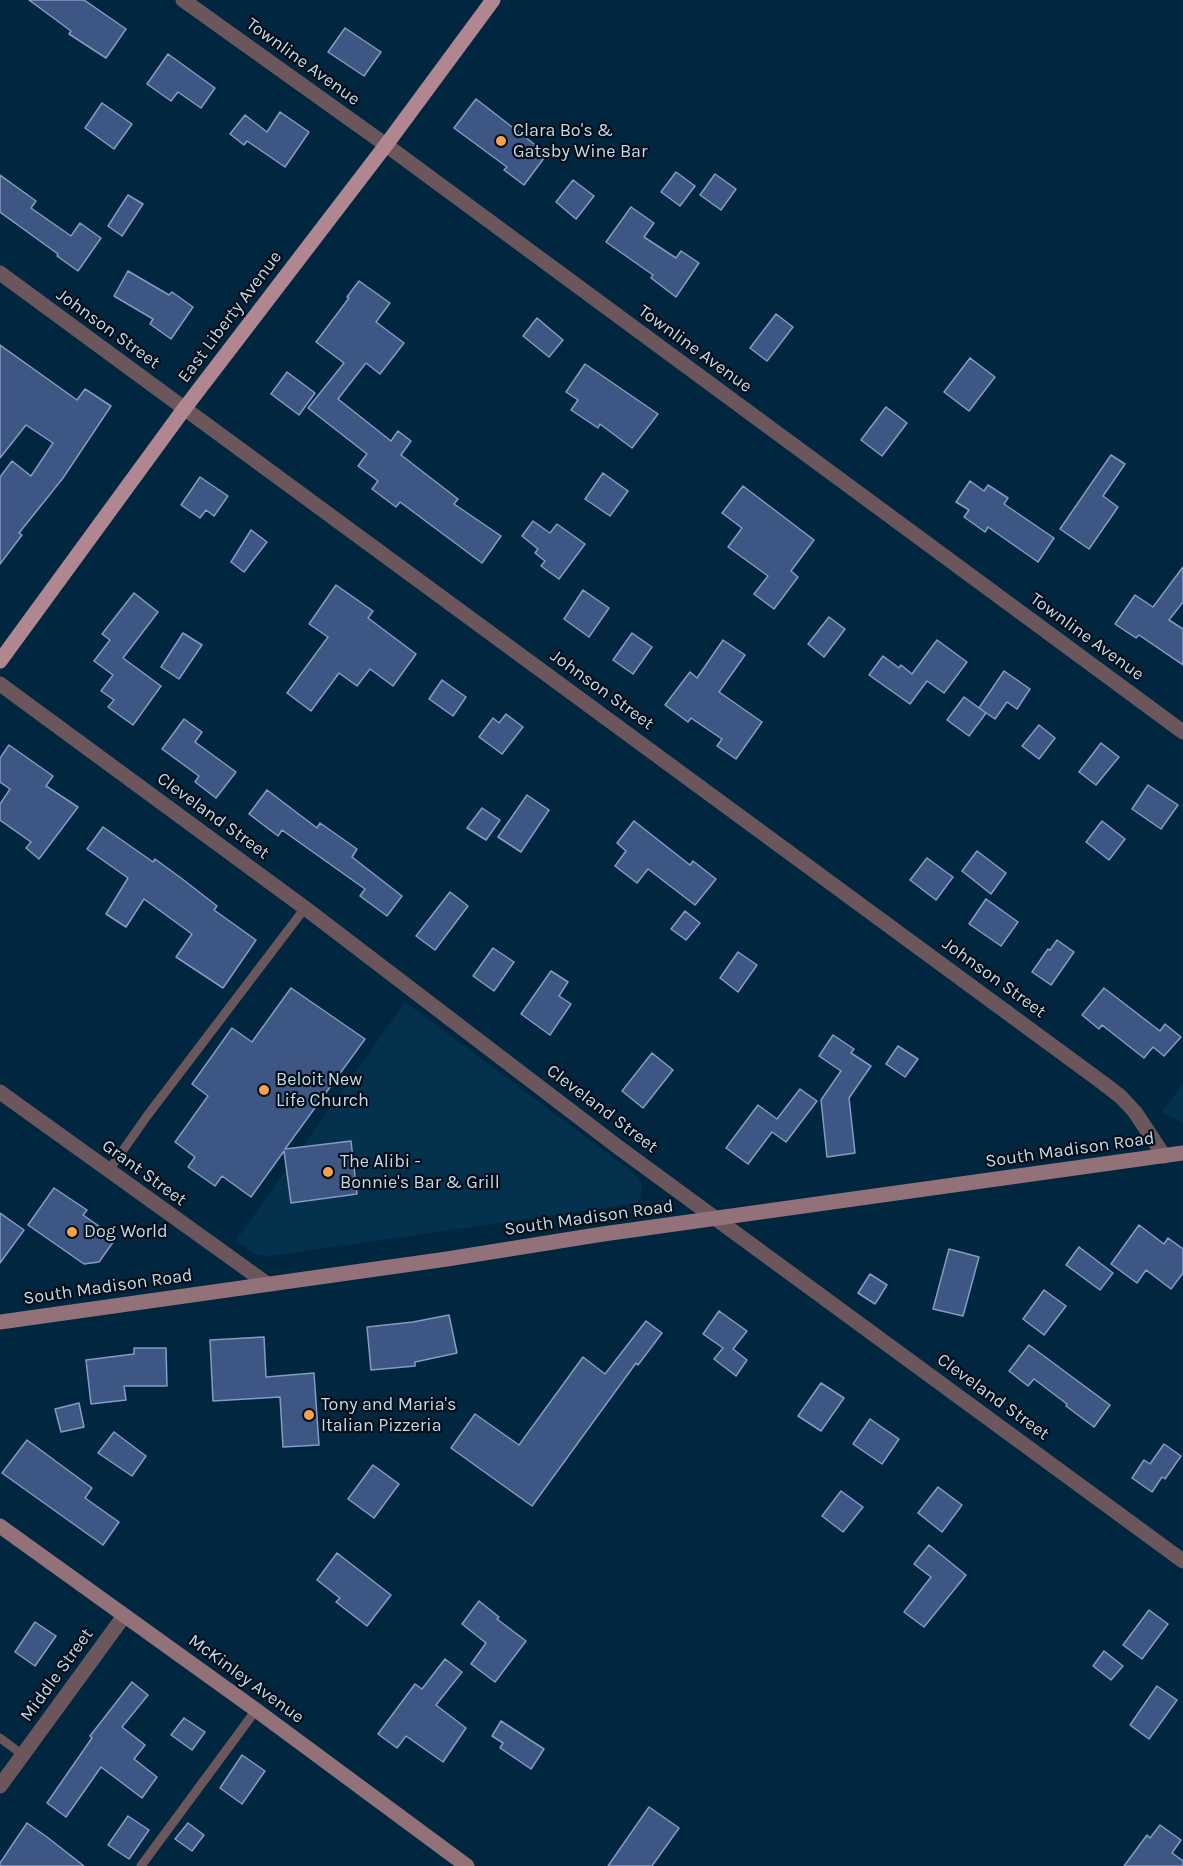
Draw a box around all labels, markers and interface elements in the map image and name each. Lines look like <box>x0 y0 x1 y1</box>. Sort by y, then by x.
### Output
street label: Townline Avenue <box>242 13 364 111</box>
place label: Clara Bo's & Gatsby Wine Bar <box>513 120 647 162</box>
marker: Clara Bo's & Gatsby Wine Bar <box>494 134 508 148</box>
street label: East Liberty Avenue <box>173 247 287 387</box>
street label: Johnson Street <box>52 284 164 374</box>
street label: Townline Avenue <box>634 300 756 398</box>
street label: Townline Avenue <box>1026 588 1148 686</box>
street label: Johnson Street <box>546 645 658 735</box>
street label: Cleveland Street <box>153 768 273 864</box>
street label: Johnson Street <box>938 933 1050 1023</box>
street label: Cleveland Street <box>542 1060 662 1158</box>
place label: Beloit New Life Church <box>276 1069 369 1112</box>
marker: Beloit New Life Church <box>257 1083 271 1097</box>
street label: South Madison Road <box>984 1127 1156 1173</box>
street label: Grant Street <box>97 1135 191 1211</box>
place label: The Alibi - Bonnie's Bar & Grill <box>340 1151 500 1194</box>
marker: The Alibi - Bonnie's Bar & Grill <box>321 1165 335 1179</box>
street label: South Madison Road <box>503 1195 675 1241</box>
place label: Dog World <box>84 1221 168 1243</box>
marker: Dog World <box>65 1225 79 1239</box>
street label: South Madison Road <box>22 1264 194 1310</box>
street label: Cleveland Street <box>933 1349 1053 1445</box>
place label: Tony and Maria's Italian Pizzeria <box>321 1394 456 1436</box>
marker: Tony and Maria's Italian Pizzeria <box>302 1408 316 1422</box>
street label: Middle Street <box>16 1624 98 1726</box>
street label: McKinley Avenue <box>184 1630 308 1728</box>

